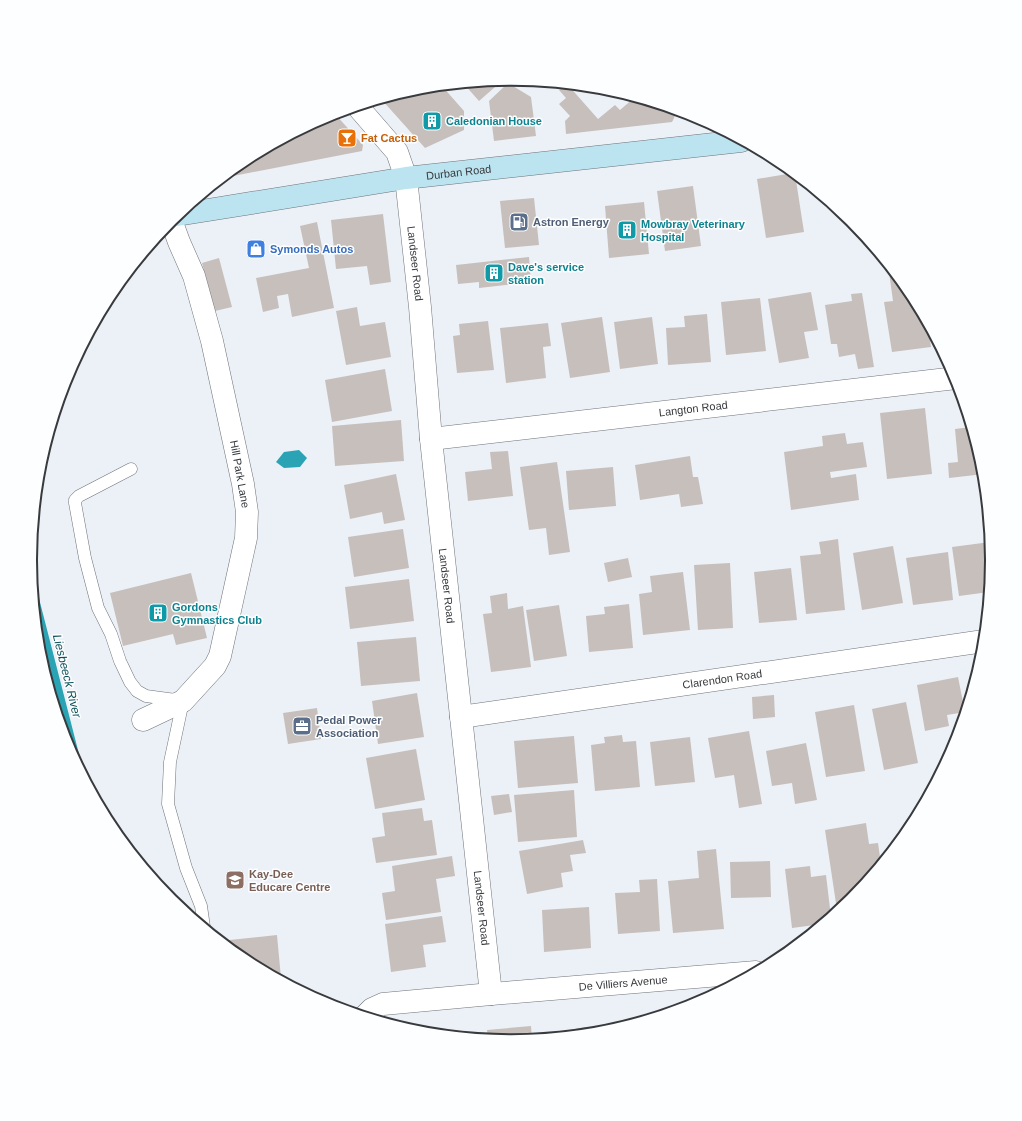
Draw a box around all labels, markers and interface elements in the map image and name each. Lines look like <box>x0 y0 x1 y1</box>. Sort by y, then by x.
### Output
building icon: Caledonian House <box>421 110 443 132</box>
place label: Caledonian House <box>446 115 542 127</box>
bar icon: Fat Cactus <box>336 127 358 149</box>
place label: Fat Cactus <box>361 132 417 144</box>
street label: Durban Road <box>425 163 492 182</box>
fuel station icon: Astron Energy <box>508 211 530 233</box>
place label: Astron Energy <box>533 216 610 228</box>
place label: Mowbray Veterinary Hospital <box>641 218 746 243</box>
building icon: Mowbray Veterinary Hospital <box>616 219 638 241</box>
street label: Landseer Road <box>405 225 425 302</box>
shop icon: Symonds Autos <box>245 238 267 260</box>
place label: Symonds Autos <box>270 243 353 255</box>
place label: Dave's service station <box>508 261 584 286</box>
building icon: Dave's service station <box>483 262 505 284</box>
street label: Langton Road <box>658 399 728 418</box>
street label: Hill Park Lane <box>228 439 252 509</box>
street label: Landseer Road <box>437 548 457 624</box>
place label: Gordons Gymnastics Club <box>172 601 262 626</box>
building icon: Gordons Gymnastics Club <box>147 602 169 624</box>
water label: Liesbeeck River <box>50 633 84 720</box>
street label: Clarendon Road <box>682 667 763 691</box>
place label: Pedal Power Association <box>316 714 382 739</box>
office icon: Pedal Power Association <box>291 715 313 737</box>
place label: Kay-Dee Educare Centre <box>249 868 330 893</box>
school or university icon: Kay-Dee Educare Centre <box>224 869 246 891</box>
street label: Landseer Road <box>472 870 492 946</box>
street label: De Villiers Avenue <box>578 973 668 993</box>

